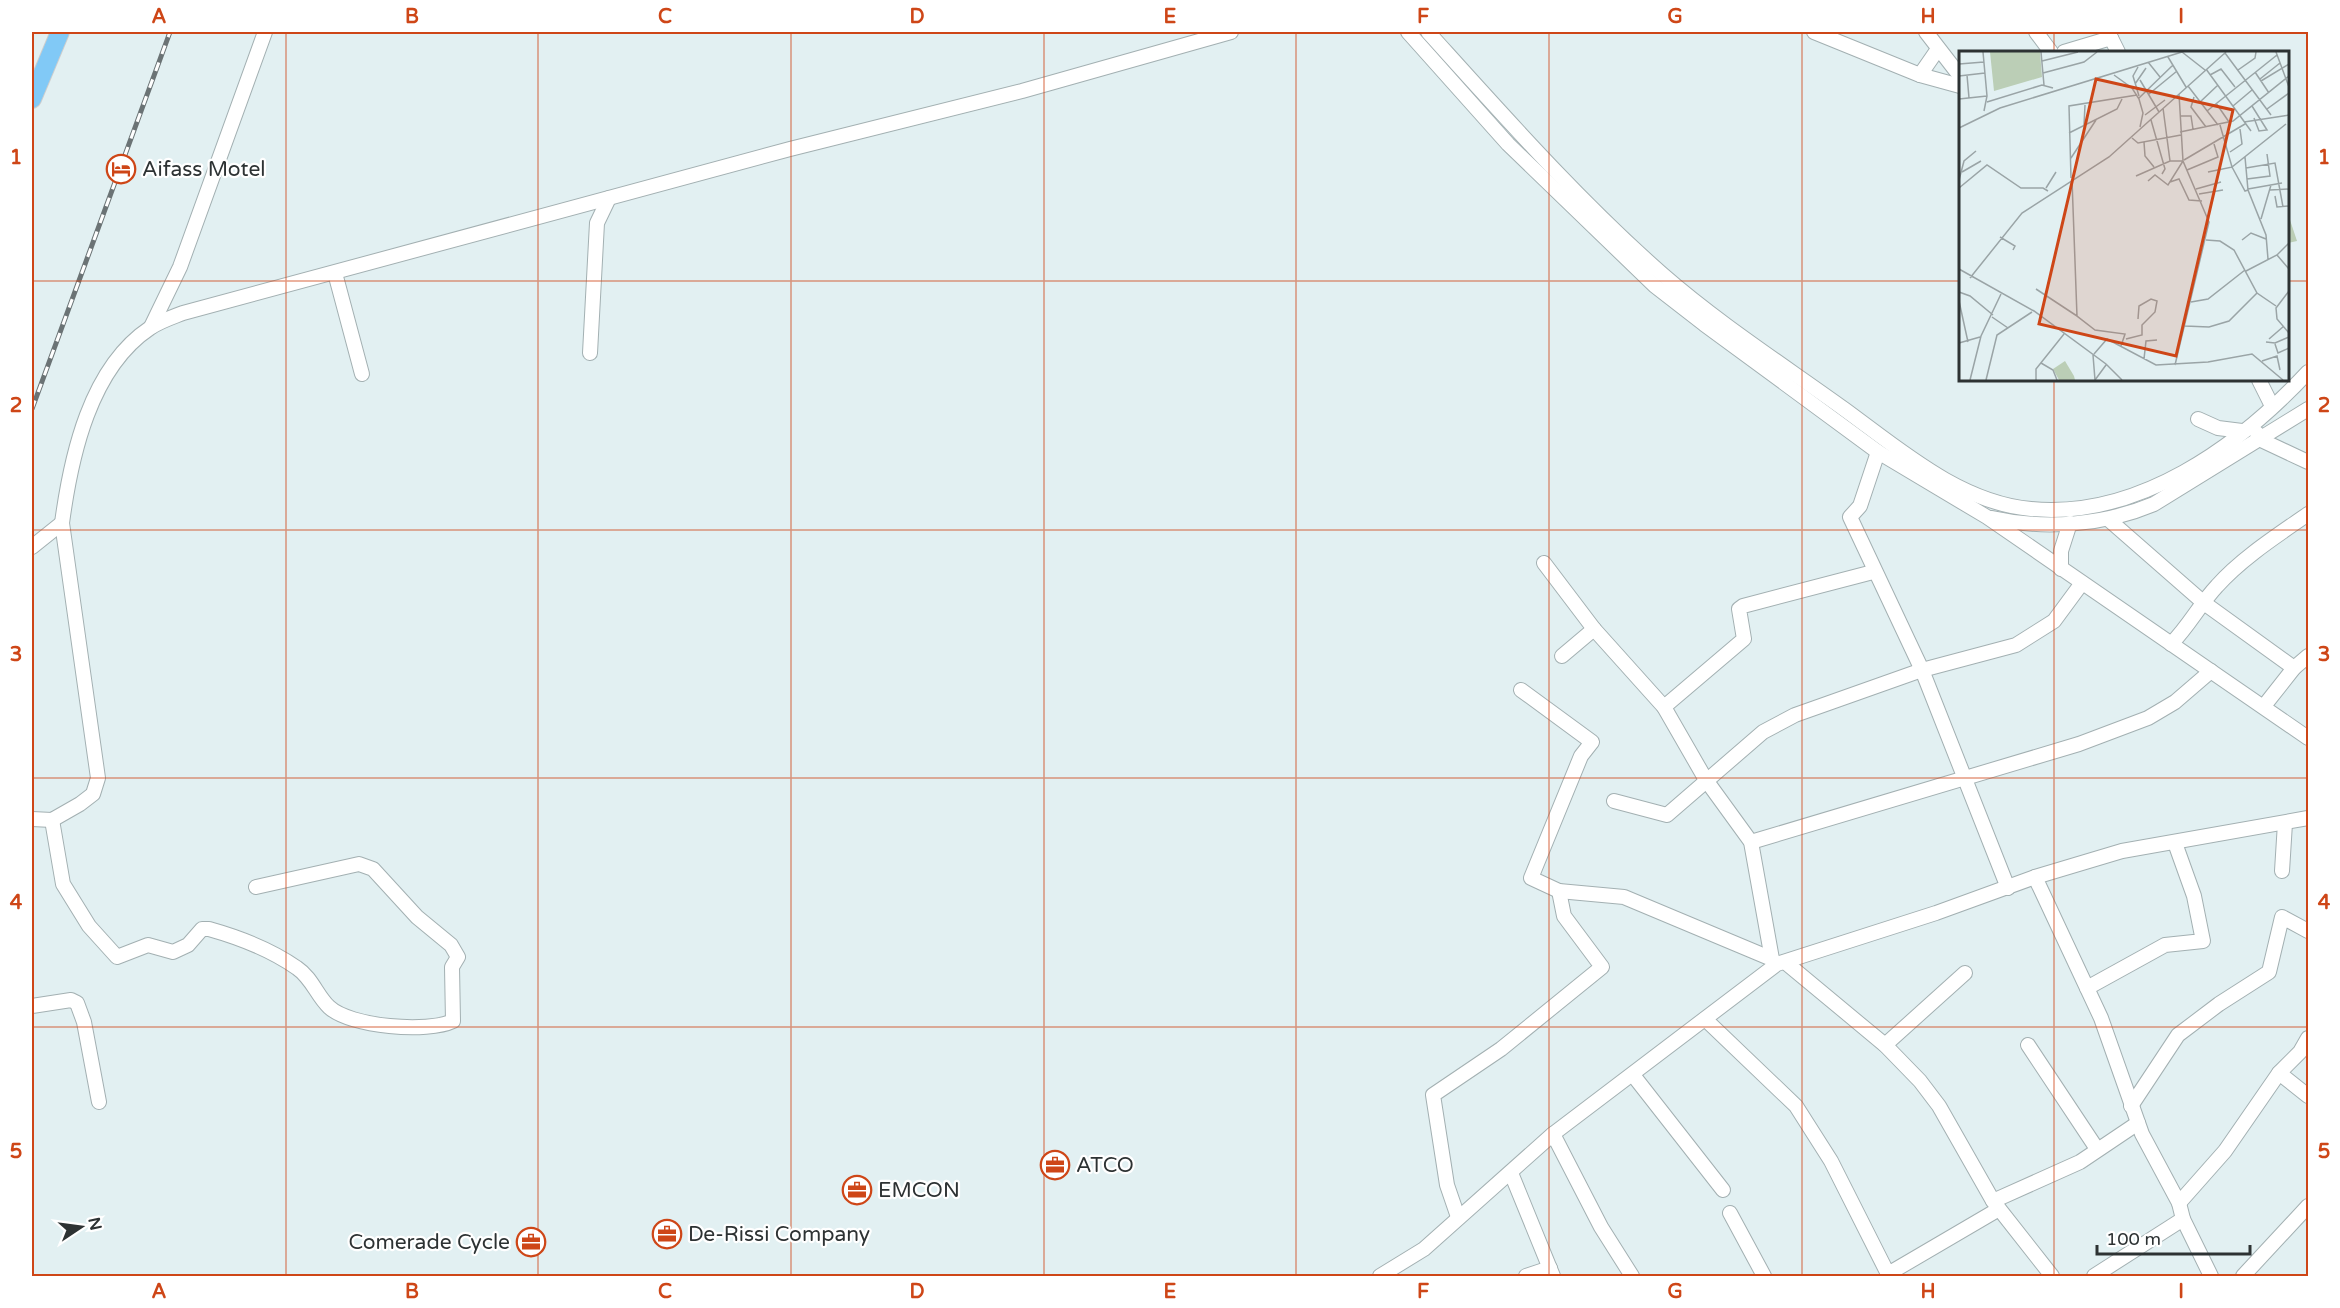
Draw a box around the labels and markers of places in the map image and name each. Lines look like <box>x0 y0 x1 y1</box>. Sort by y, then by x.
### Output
hotel icon: Aifass Motel <box>105 153 137 185</box>
place label: Aifass Motel <box>142 157 266 182</box>
office icon: ATCO <box>1039 1149 1071 1181</box>
place label: ATCO <box>1076 1153 1134 1178</box>
office icon: EMCON <box>841 1174 873 1206</box>
place label: EMCON <box>878 1178 960 1203</box>
office icon: De-Rissi Company <box>651 1218 683 1250</box>
place label: De-Rissi Company <box>688 1222 870 1247</box>
office icon: Comerade Cycle <box>515 1226 547 1258</box>
place label: Comerade Cycle <box>348 1230 510 1255</box>

